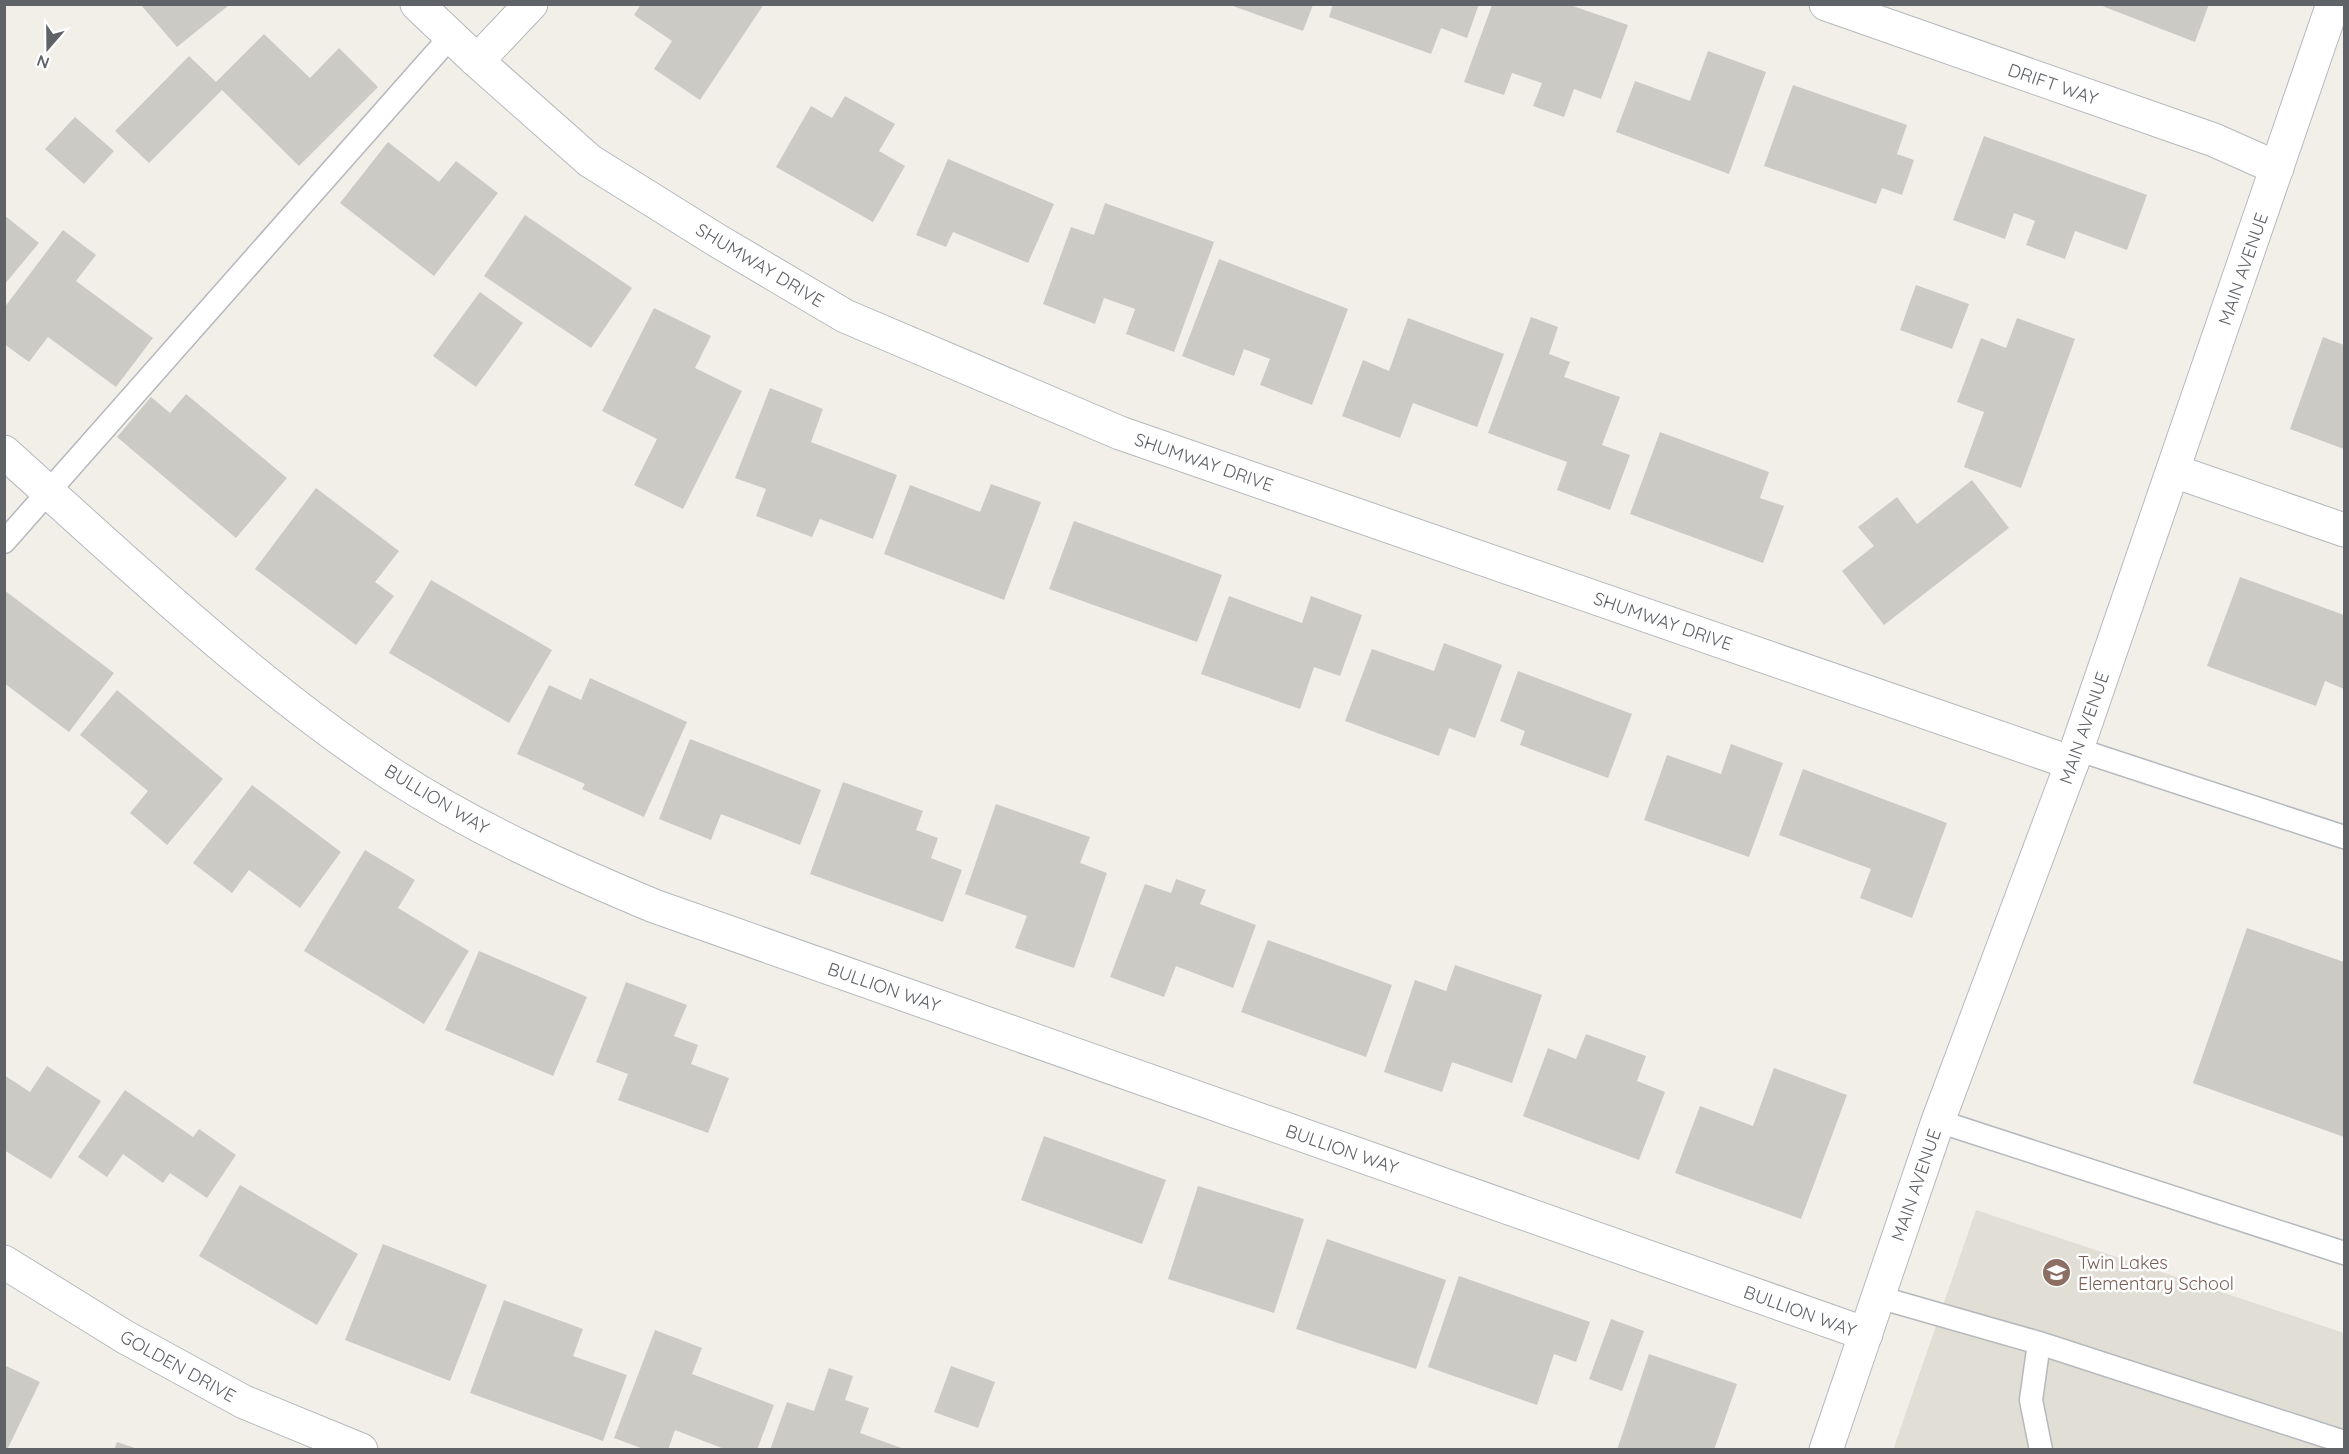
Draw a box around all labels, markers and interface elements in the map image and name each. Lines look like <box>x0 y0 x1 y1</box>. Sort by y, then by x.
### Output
north arrow <box>18 18 78 78</box>
text: N <box>34 51 52 74</box>
street label: DRIFT WAY <box>2005 58 2101 110</box>
street label: MAIN AVENUE <box>2213 210 2273 328</box>
street label: SHUMWAY DRIVE <box>692 218 828 312</box>
street label: SHUMWAY DRIVE <box>1132 427 1276 497</box>
street label: SHUMWAY DRIVE <box>1591 586 1735 656</box>
street label: MAIN AVENUE <box>2054 669 2114 787</box>
street label: BULLION WAY <box>381 759 493 839</box>
street label: BULLION WAY <box>824 957 944 1017</box>
street label: BULLION WAY <box>1282 1119 1402 1179</box>
street label: MAIN AVENUE <box>1886 1126 1946 1244</box>
place label: Twin Lakes Elementary School <box>2078 1251 2234 1295</box>
school or university icon: Twin Lakes Elementary School <box>2041 1256 2073 1288</box>
street label: BULLION WAY <box>1741 1280 1859 1342</box>
street label: GOLDEN DRIVE <box>116 1325 240 1407</box>

